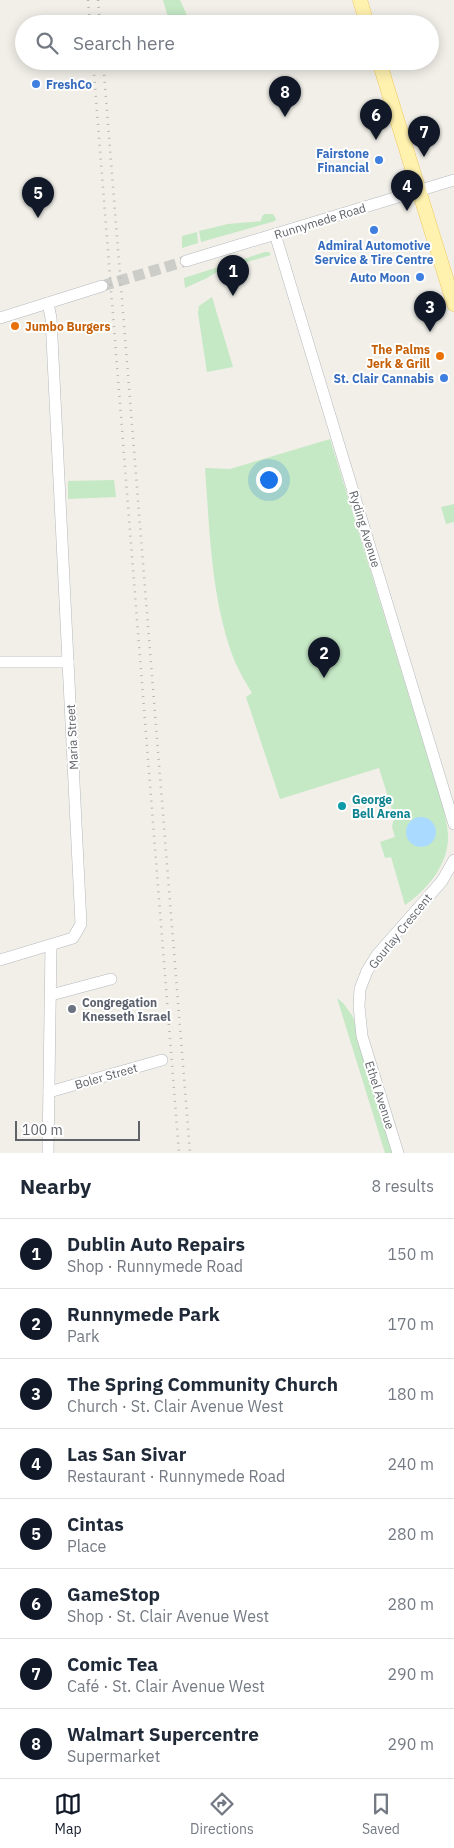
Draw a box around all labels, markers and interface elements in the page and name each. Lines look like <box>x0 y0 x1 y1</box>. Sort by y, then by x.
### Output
search box <box>15 15 439 70</box>
icon: search <box>33 29 61 57</box>
text: Search here <box>73 31 175 55</box>
pin: 8 <box>269 76 301 117</box>
place label: FreshCo <box>46 77 92 92</box>
marker: FreshCo <box>30 78 42 90</box>
pin: 6 <box>360 99 392 140</box>
pin: 7 <box>408 116 440 157</box>
place label: Fairstone Financial <box>316 146 369 175</box>
marker: Fairstone Financial <box>373 154 385 166</box>
pin: 4 <box>391 170 423 211</box>
pin: 5 <box>22 177 54 218</box>
street label: Runnymede Road <box>272 200 368 242</box>
marker: Admiral Automotive Service & Tire Centre <box>368 224 380 236</box>
place label: Admiral Automotive Service & Tire Centre <box>315 238 434 267</box>
pin: 1 <box>217 255 249 296</box>
place label: Auto Moon <box>350 270 410 285</box>
marker: Auto Moon <box>414 271 426 283</box>
pin: 3 <box>414 291 446 332</box>
place label: Jumbo Burgers <box>25 319 111 334</box>
marker: Jumbo Burgers <box>9 320 21 332</box>
place label: The Palms Jerk & Grill <box>366 342 430 371</box>
marker: The Palms Jerk & Grill <box>434 350 446 362</box>
place label: St. Clair Cannabis <box>333 371 434 386</box>
marker: St. Clair Cannabis <box>438 372 450 384</box>
your location <box>256 467 282 493</box>
street label: Ryding Avenue <box>346 489 384 570</box>
pin: 2 <box>308 637 340 678</box>
street label: Maria Street <box>63 704 81 770</box>
place label: George Bell Arena <box>352 792 411 821</box>
marker: George Bell Arena <box>336 800 348 812</box>
street label: Gourlay Crescent <box>365 890 435 972</box>
place label: Congregation Knesseth Israel <box>82 995 171 1024</box>
marker: Congregation Knesseth Israel <box>66 1003 78 1015</box>
street label: Ethel Avenue <box>362 1059 398 1131</box>
street label: Boler Street <box>73 1060 139 1092</box>
scale bar <box>15 1118 140 1141</box>
text: 100 m <box>22 1121 63 1139</box>
text: Nearby <box>20 1172 91 1200</box>
text: 8 results <box>371 1176 434 1196</box>
text: Dublin Auto Repairs <box>67 1232 245 1256</box>
text: 1 <box>31 1244 41 1264</box>
text: 150 m <box>387 1244 434 1264</box>
text: Shop · Runnymede Road <box>67 1256 243 1276</box>
text: Runnymede Park <box>67 1302 220 1326</box>
text: 2 <box>31 1314 41 1334</box>
text: 170 m <box>387 1314 434 1334</box>
text: Park <box>67 1326 99 1346</box>
text: The Spring Community Church <box>67 1372 338 1396</box>
text: 3 <box>31 1384 41 1404</box>
text: 180 m <box>387 1384 434 1404</box>
text: Church · St. Clair Avenue West <box>67 1396 284 1416</box>
text: Las San Sivar <box>67 1442 186 1466</box>
text: 4 <box>31 1454 41 1474</box>
text: 240 m <box>387 1454 434 1474</box>
text: Restaurant · Runnymede Road <box>67 1466 285 1486</box>
text: Cintas <box>67 1512 124 1536</box>
text: 5 <box>31 1524 41 1544</box>
text: 280 m <box>387 1524 434 1544</box>
text: Place <box>67 1536 106 1556</box>
text: GameStop <box>67 1582 160 1606</box>
text: 6 <box>31 1594 41 1614</box>
text: 280 m <box>387 1594 434 1614</box>
text: Shop · St. Clair Avenue West <box>67 1606 269 1626</box>
text: Comic Tea <box>67 1652 158 1676</box>
text: 7 <box>31 1664 41 1684</box>
text: 290 m <box>387 1664 434 1684</box>
text: Café · St. Clair Avenue West <box>67 1676 265 1696</box>
text: Walmart Supercentre <box>67 1722 259 1746</box>
text: 8 <box>31 1734 41 1754</box>
text: 290 m <box>387 1734 434 1754</box>
text: Supermarket <box>67 1746 160 1766</box>
tab: Map <box>54 1790 82 1838</box>
tab: Directions <box>190 1790 254 1838</box>
tab: Saved <box>362 1790 400 1838</box>

